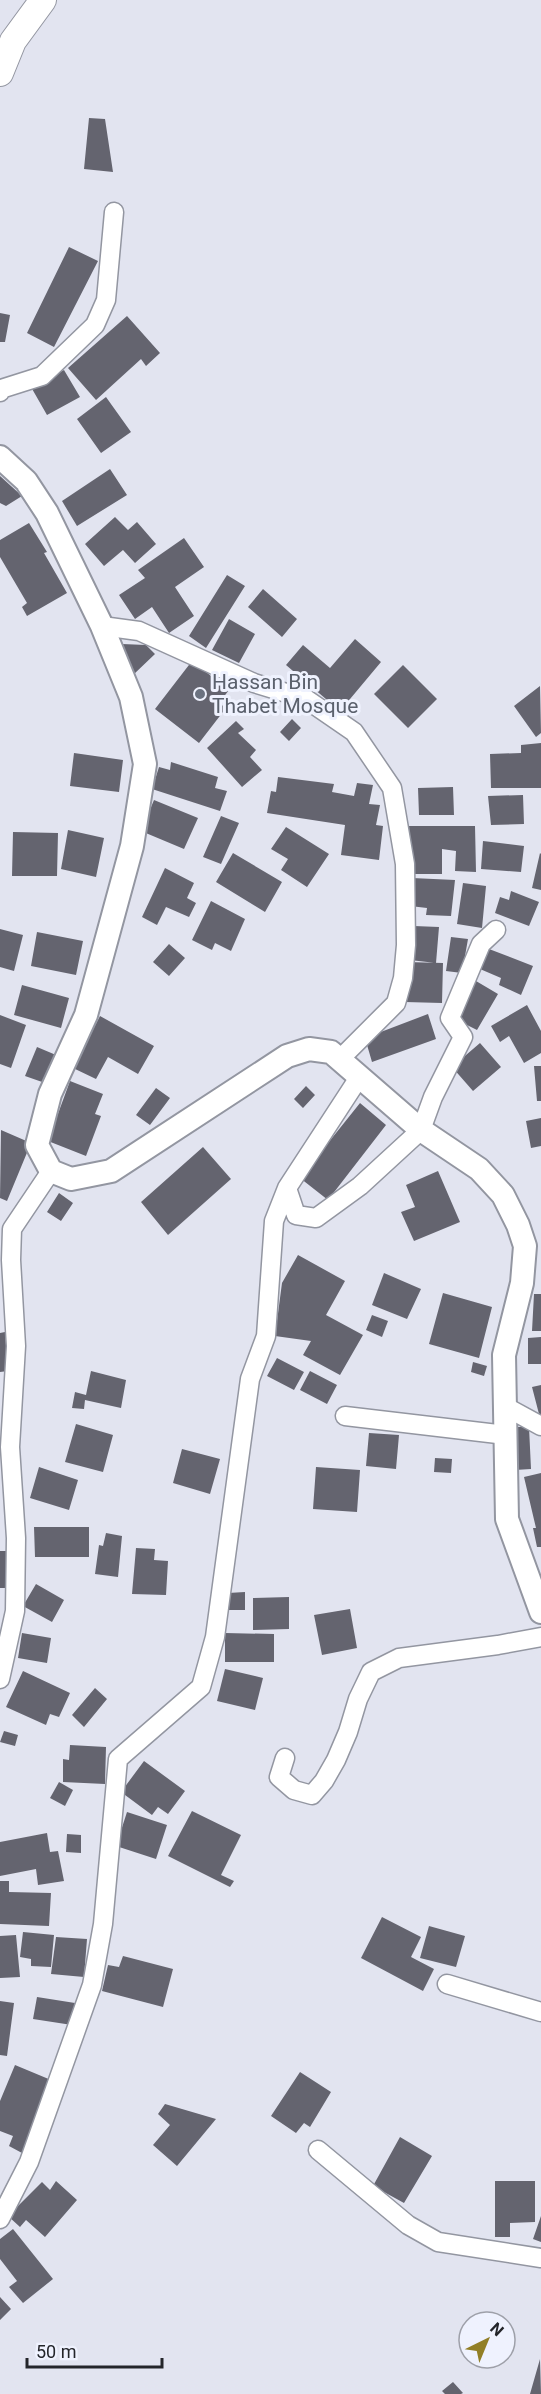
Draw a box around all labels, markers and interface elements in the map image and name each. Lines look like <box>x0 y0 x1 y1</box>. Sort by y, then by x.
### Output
place label: Hassan Bin Thabet Mosque <box>212 670 358 718</box>
marker: Hassan Bin Thabet Mosque <box>193 687 207 701</box>
north arrow <box>457 2310 517 2370</box>
text: N <box>486 2319 507 2340</box>
scale bar <box>27 2331 162 2369</box>
text: 50 m <box>36 2341 76 2362</box>

